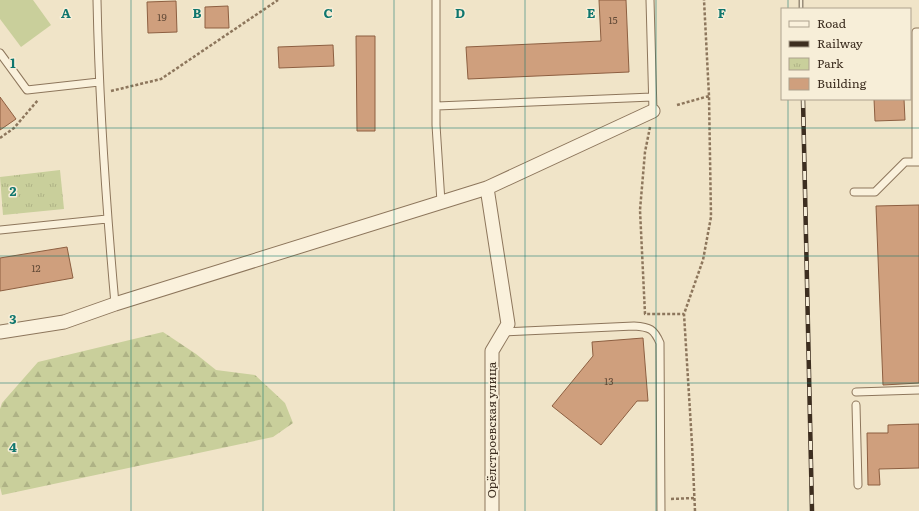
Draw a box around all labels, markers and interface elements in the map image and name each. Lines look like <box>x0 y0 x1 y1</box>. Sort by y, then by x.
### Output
text: A <box>61 3 71 22</box>
text: B <box>193 3 202 22</box>
text: C <box>323 3 333 22</box>
text: D <box>455 3 465 22</box>
text: E <box>587 3 596 22</box>
text: F <box>718 3 726 22</box>
legend <box>781 8 911 100</box>
house number: 19 <box>157 9 167 24</box>
house number: 15 <box>608 12 618 27</box>
text: Road <box>817 14 847 32</box>
text: Railway <box>817 34 863 52</box>
text: 1 <box>10 53 16 72</box>
text: Park <box>817 54 844 72</box>
text: Building <box>817 74 867 92</box>
text: 2 <box>10 181 17 200</box>
house number: 12 <box>31 260 41 275</box>
text: 3 <box>9 309 17 328</box>
street label: Орёлстроевская улица <box>482 361 500 498</box>
house number: 13 <box>604 373 614 388</box>
text: 4 <box>9 437 17 456</box>

